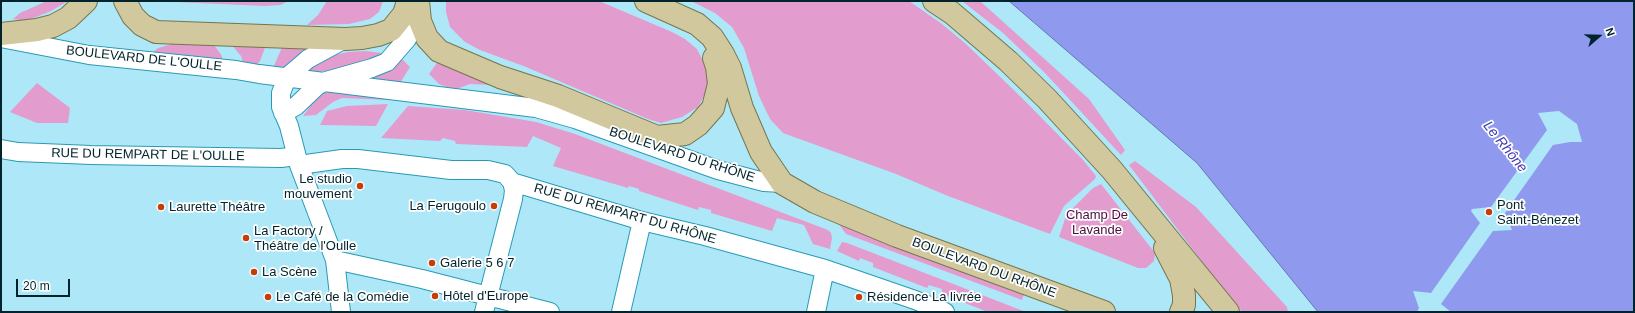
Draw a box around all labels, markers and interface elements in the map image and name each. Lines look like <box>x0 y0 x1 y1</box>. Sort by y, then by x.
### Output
north arrow <box>1579 16 1619 56</box>
text: N <box>1603 26 1617 38</box>
street label: BOULEVARD DE L'OULLE <box>65 43 223 75</box>
water label: Le Rhône <box>1479 118 1531 176</box>
street label: BOULEVARD DU RHÔNE <box>607 124 757 186</box>
street label: RUE DU REMPART DE L'OULLE <box>51 146 245 164</box>
place label: Le studio mouvement <box>284 171 352 202</box>
street label: RUE DU REMPART DU RHÔNE <box>532 180 718 248</box>
marker: Le studio mouvement <box>355 181 365 191</box>
place label: Pont Saint-Bénezet <box>1497 197 1579 228</box>
place label: La Ferugoulo <box>409 198 486 214</box>
place label: Laurette Théâtre <box>169 199 265 215</box>
marker: La Ferugoulo <box>489 201 499 211</box>
marker: Laurette Théâtre <box>156 202 166 212</box>
park label: Champ De Lavande <box>1066 207 1128 238</box>
marker: Pont Saint-Bénezet <box>1484 207 1494 217</box>
place label: La Factory / Théâtre de l'Oulle <box>254 223 356 254</box>
marker: La Factory / Théâtre de l'Oulle <box>241 233 251 243</box>
street label: BOULEVARD DU RHÔNE <box>910 235 1058 301</box>
place label: Galerie 5 6 7 <box>440 255 514 271</box>
marker: Galerie 5 6 7 <box>427 258 437 268</box>
place label: La Scène <box>262 264 317 280</box>
marker: La Scène <box>249 267 259 277</box>
scale bar <box>18 271 72 297</box>
text: 20 m <box>23 279 50 293</box>
place label: Hôtel d'Europe <box>443 288 529 304</box>
place label: Le Café de la Comédie <box>276 289 409 305</box>
place label: Résidence La livrée <box>867 289 981 305</box>
marker: Hôtel d'Europe <box>430 291 440 301</box>
marker: Le Café de la Comédie <box>263 292 273 302</box>
marker: Résidence La livrée <box>854 292 864 302</box>

